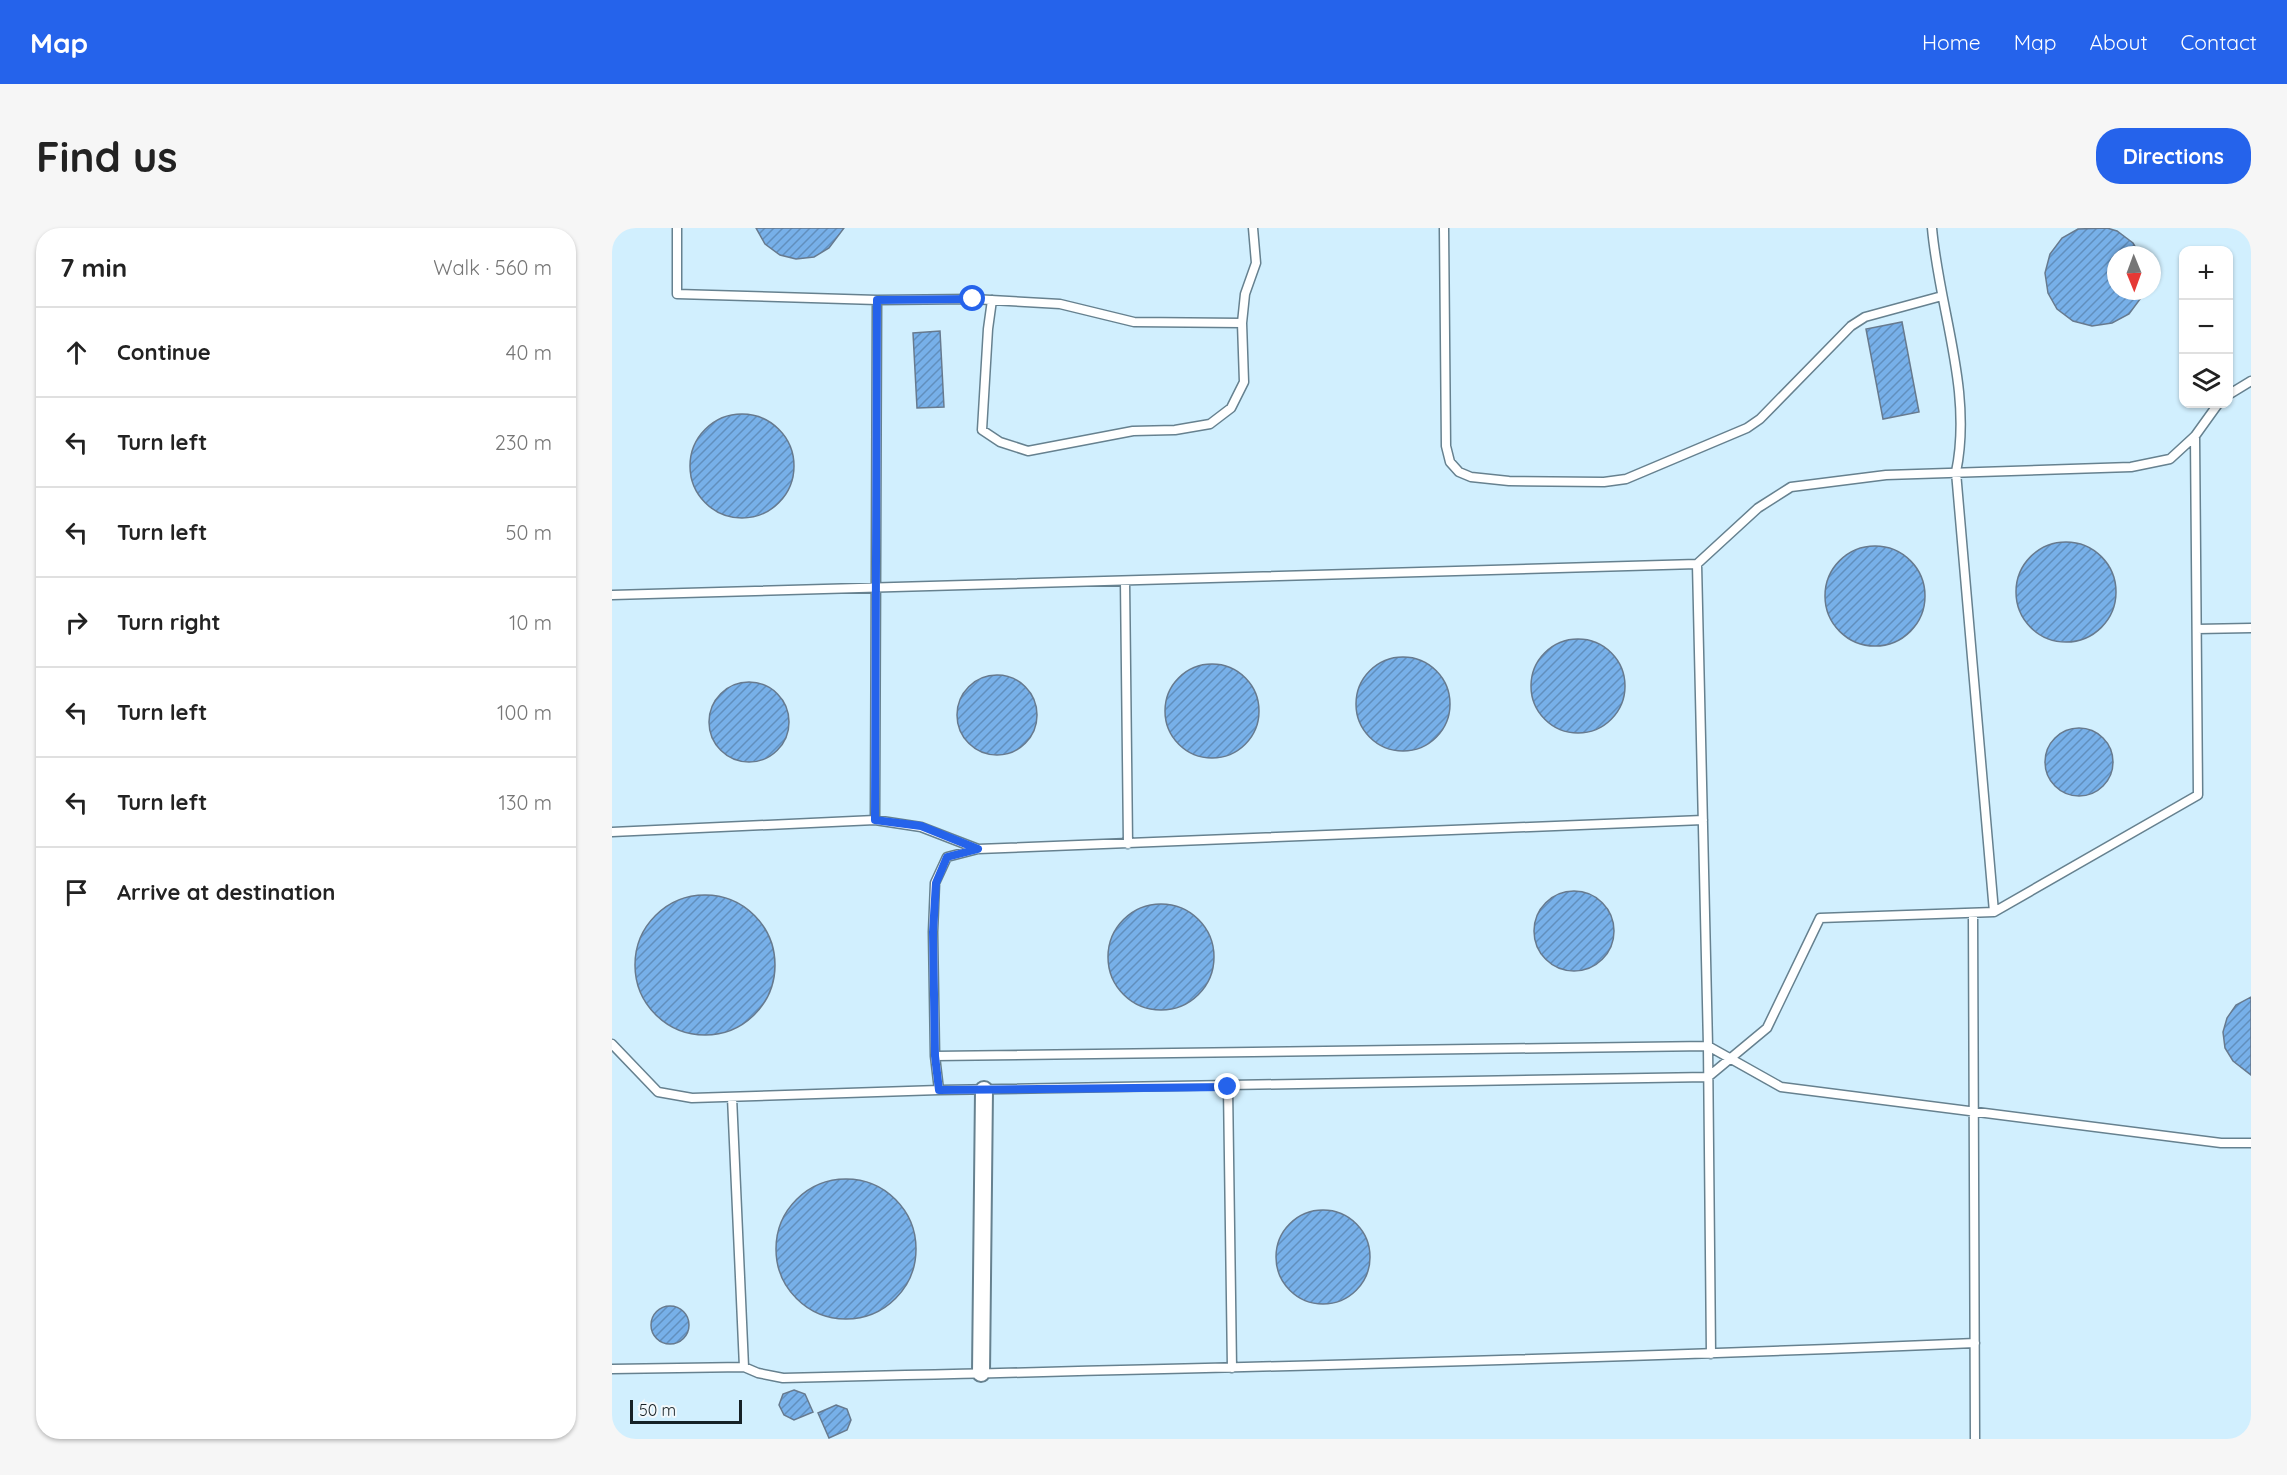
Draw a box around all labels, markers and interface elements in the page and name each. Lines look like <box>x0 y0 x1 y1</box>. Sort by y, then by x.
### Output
text: Map <box>30 25 88 60</box>
text: Home <box>1922 29 1981 55</box>
text: Map <box>2014 29 2057 55</box>
text: About <box>2090 29 2148 55</box>
text: Contact <box>2181 29 2257 55</box>
button: Directions <box>2096 128 2251 184</box>
text: Find us <box>36 130 178 183</box>
north arrow <box>2107 246 2161 300</box>
map controls <box>2179 246 2233 408</box>
button: + <box>2179 246 2233 300</box>
text: 7 min <box>60 251 127 284</box>
text: Walk · 560 m <box>433 255 552 280</box>
route start <box>959 285 985 311</box>
button: − <box>2179 300 2233 354</box>
icon: ahead <box>60 336 93 369</box>
text: Continue <box>117 338 211 366</box>
text: 40 m <box>506 340 552 365</box>
button: layers <box>2179 354 2233 408</box>
icon: left <box>60 426 93 459</box>
text: Turn left <box>117 428 207 456</box>
text: 230 m <box>495 430 552 455</box>
icon: left <box>60 516 93 549</box>
text: Turn left <box>117 518 207 546</box>
text: 50 m <box>506 520 552 545</box>
icon: right <box>60 606 93 639</box>
text: Turn right <box>117 608 221 636</box>
text: 10 m <box>509 610 552 635</box>
icon: left <box>60 696 93 729</box>
text: Turn left <box>117 698 207 726</box>
text: 100 m <box>497 700 552 725</box>
icon: left <box>60 786 93 819</box>
text: Turn left <box>117 788 207 816</box>
text: 130 m <box>499 790 552 815</box>
icon: arrive <box>60 876 93 909</box>
text: Arrive at destination <box>117 878 335 906</box>
route end <box>1214 1073 1240 1099</box>
scale bar <box>630 1397 742 1424</box>
text: 50 m <box>639 1400 676 1420</box>

